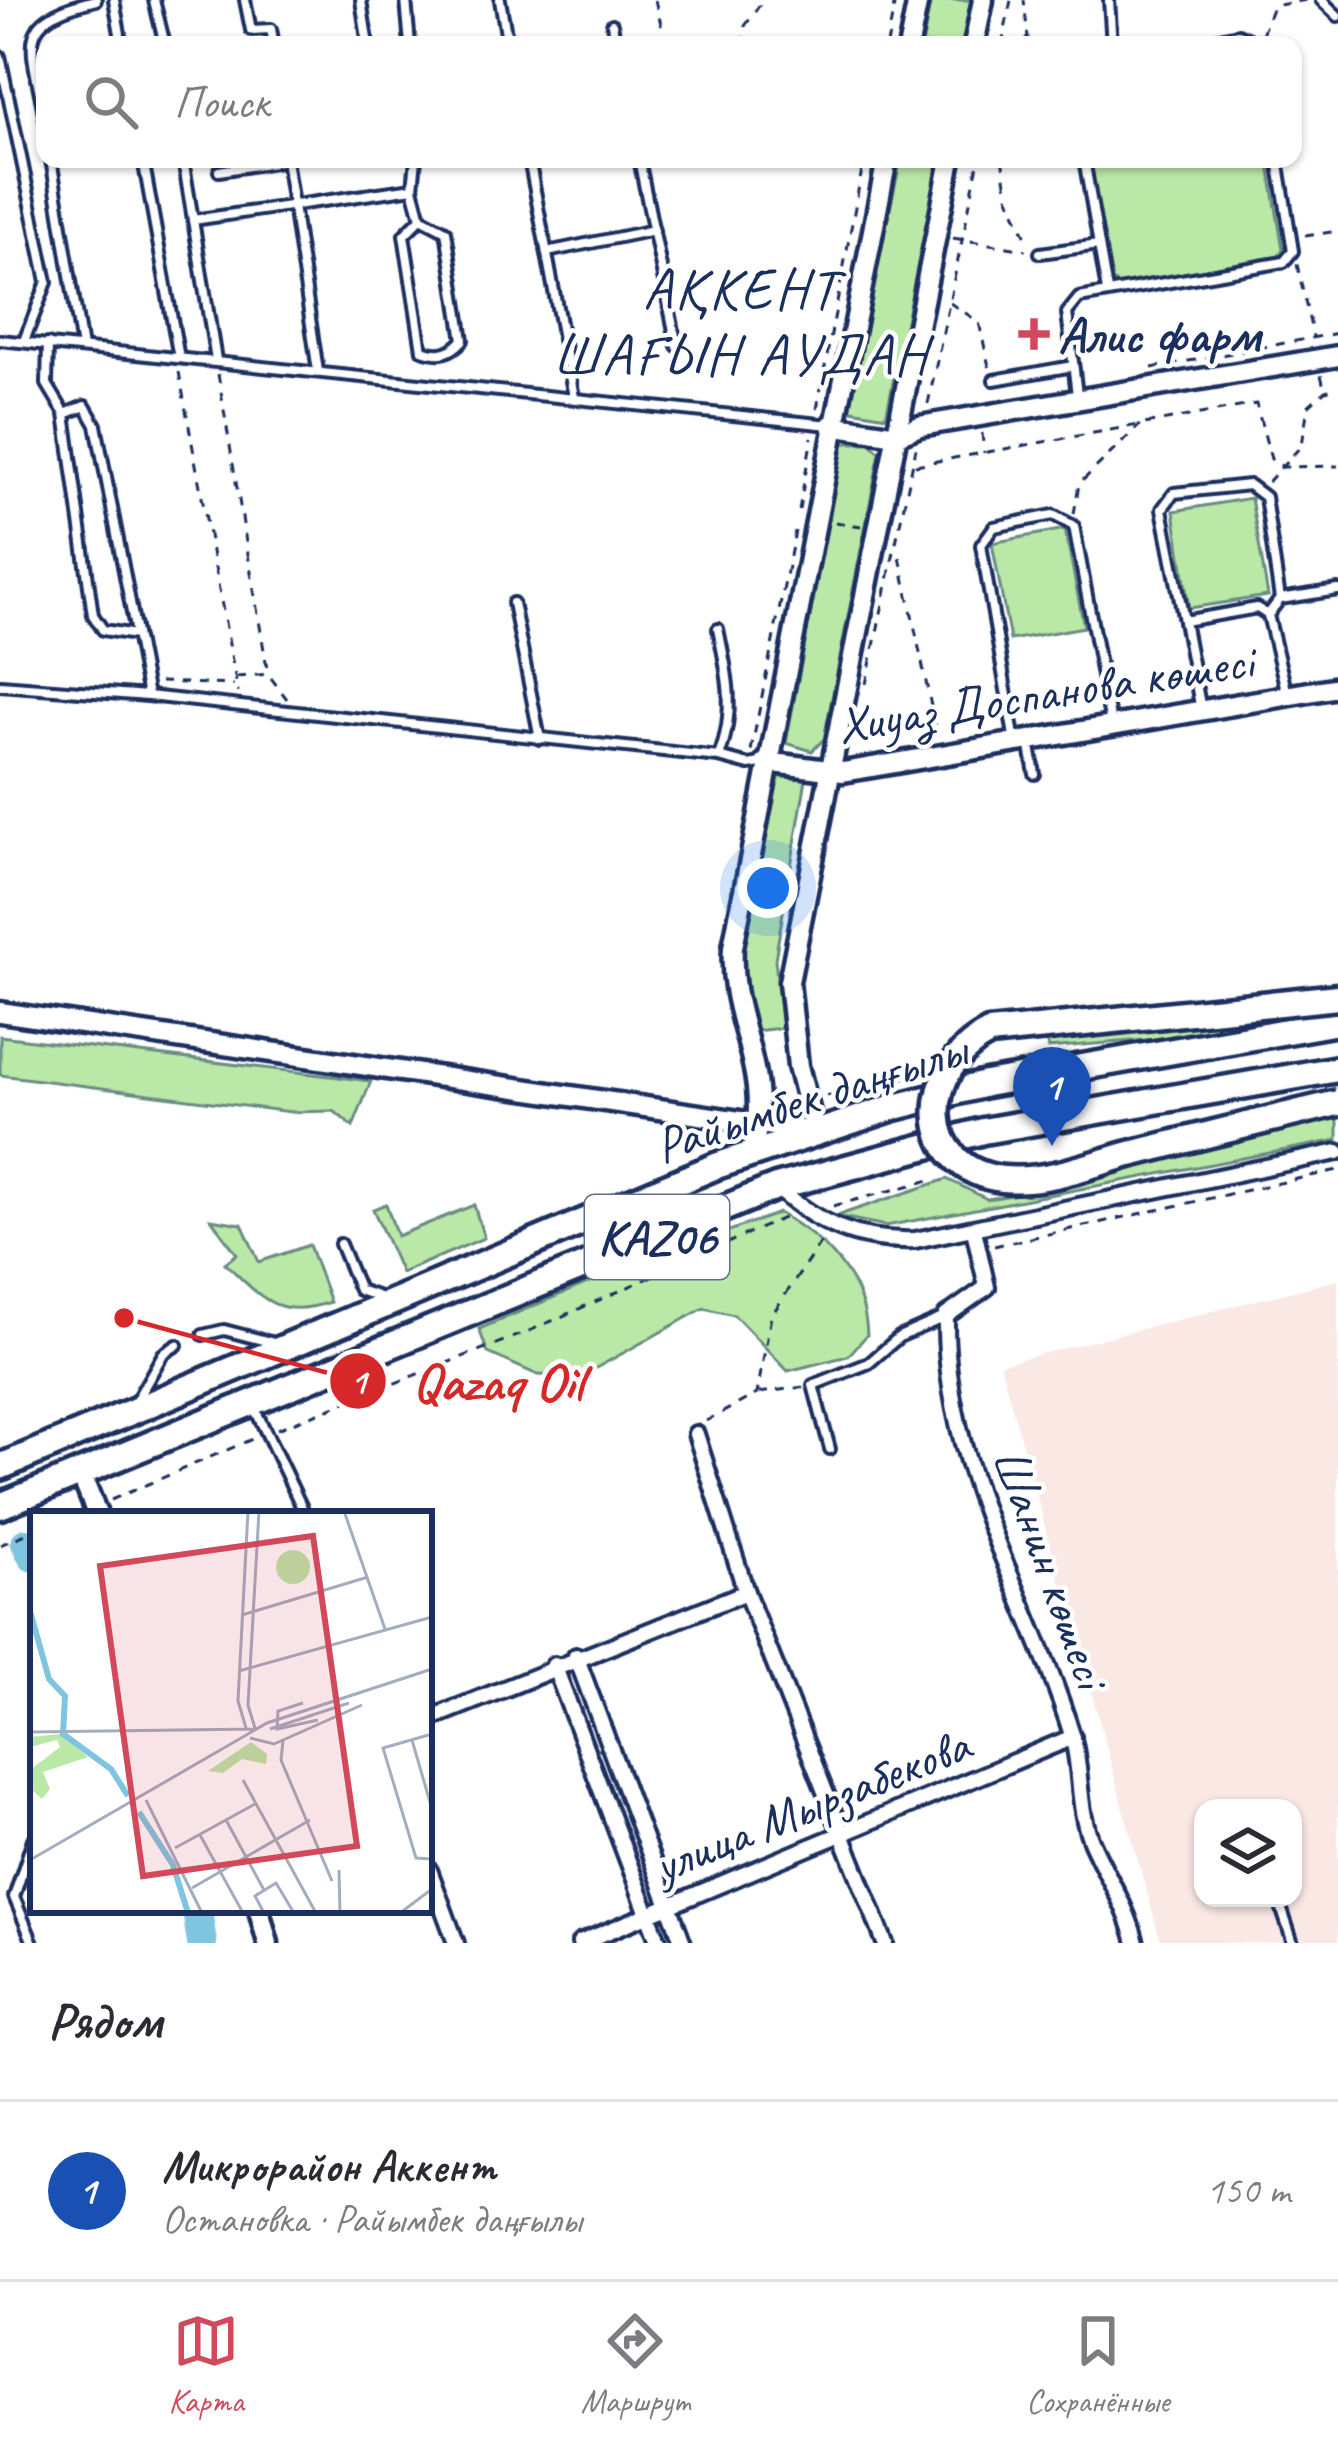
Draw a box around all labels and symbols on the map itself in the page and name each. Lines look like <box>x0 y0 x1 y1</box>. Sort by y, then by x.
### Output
district label: АҚКЕНТ ШАҒЫН АУДАН <box>553 253 935 391</box>
place label: Алис фарм <box>1058 303 1264 367</box>
marker: Алис фарм <box>1021 321 1047 347</box>
street label: Хиуаз Доспанова көшесі <box>833 628 1263 757</box>
your location <box>738 858 798 918</box>
street label: Райымбек даңғылы <box>646 1015 978 1177</box>
pin: 1 <box>1013 1047 1091 1146</box>
road number: KАZ06 <box>585 1195 729 1279</box>
callout: Qazaq Oil <box>328 1336 608 1426</box>
text: Qazaq Oil <box>413 1348 593 1416</box>
text: 1 <box>350 1358 370 1404</box>
street label: Шанин көшесі <box>978 1439 1126 1701</box>
inset map <box>30 1511 432 1913</box>
street label: улица Мырзабекова <box>641 1711 982 1899</box>

